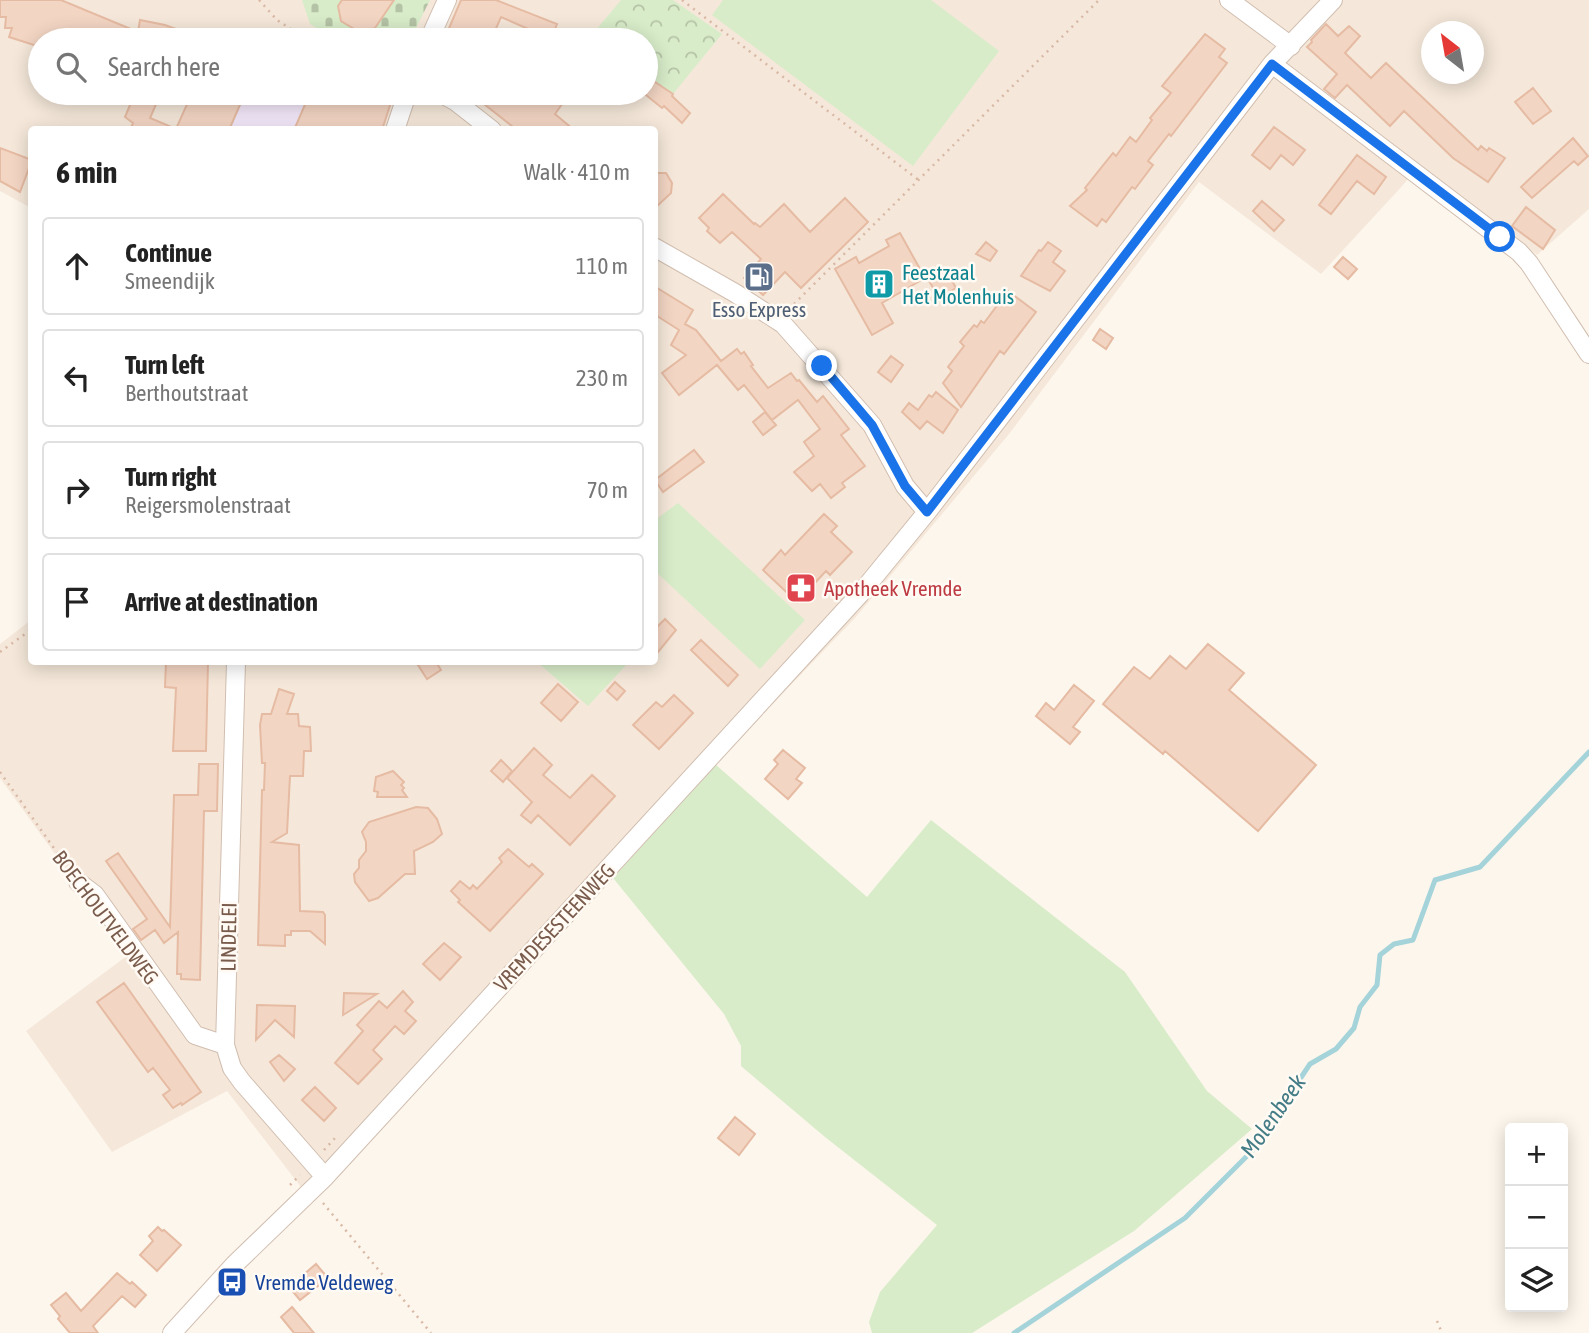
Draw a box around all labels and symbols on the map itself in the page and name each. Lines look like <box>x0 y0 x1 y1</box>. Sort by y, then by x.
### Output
north arrow <box>1421 21 1484 84</box>
route start <box>1484 221 1515 252</box>
fuel station icon: Esso Express <box>742 260 776 294</box>
place label: Feestzaal Het Molenhuis <box>902 260 1014 308</box>
building icon: Feestzaal Het Molenhuis <box>862 267 896 301</box>
place label: Esso Express <box>712 297 806 321</box>
route end <box>806 350 837 381</box>
pharmacy icon: Apotheek Vremde <box>784 571 818 605</box>
place label: Apotheek Vremde <box>824 576 962 600</box>
street label: BOECHOUTVELDWEG <box>48 846 164 988</box>
street label: VREMDESESTEENWEG <box>489 858 619 996</box>
street label: LINDELEI <box>215 902 241 972</box>
water label: Molenbeek <box>1235 1069 1311 1162</box>
bus stop icon: Vremde Veldeweg <box>215 1265 249 1299</box>
place label: Vremde Veldeweg <box>255 1270 393 1294</box>

